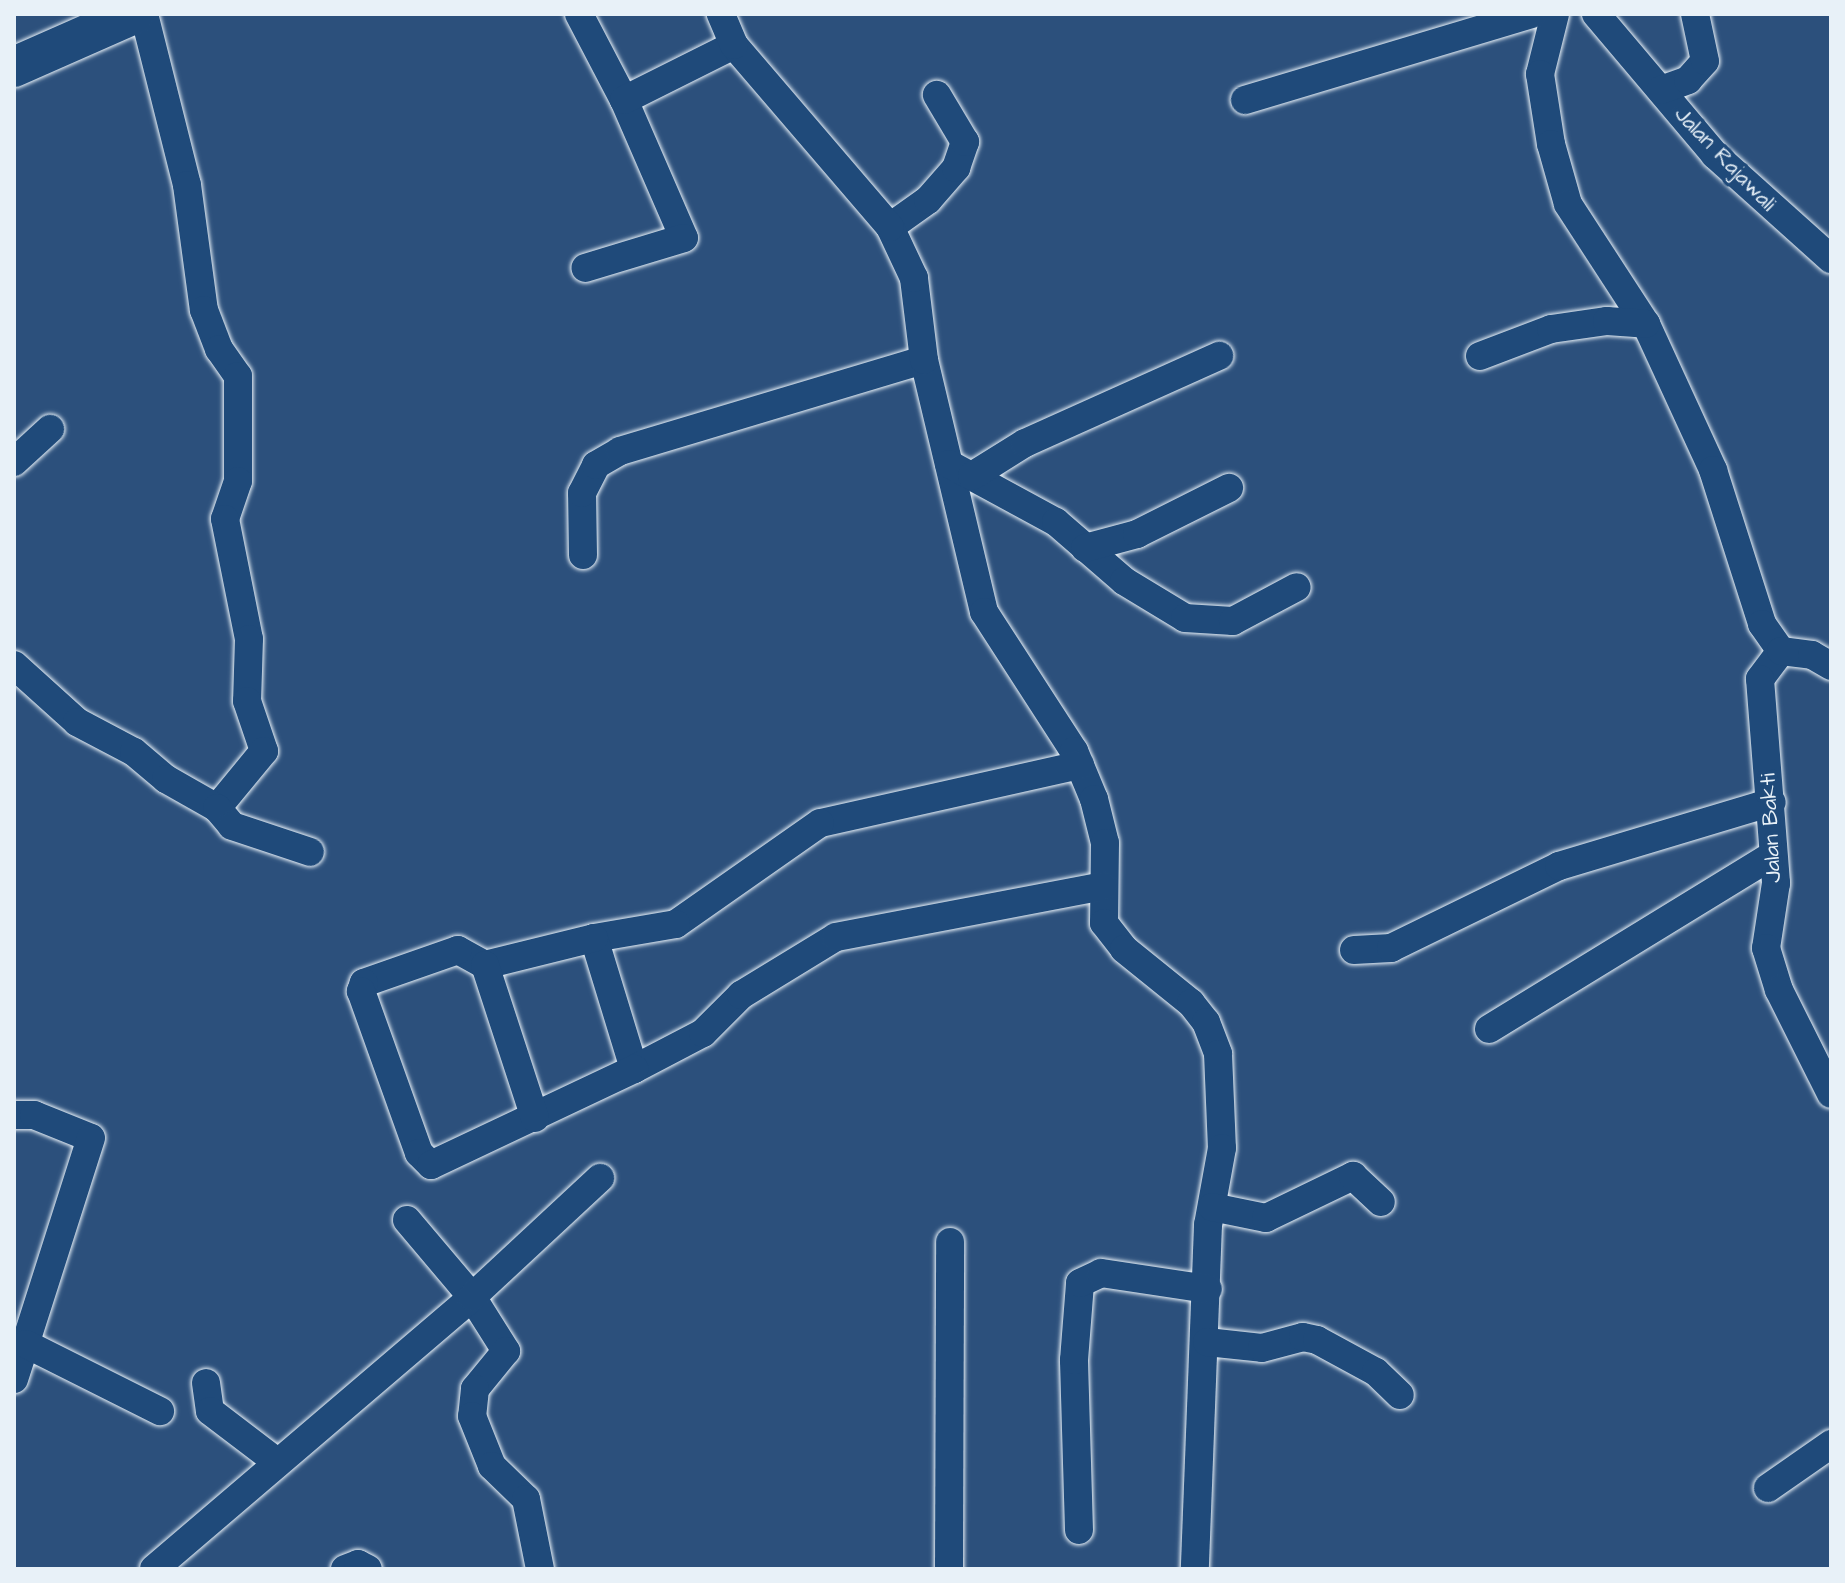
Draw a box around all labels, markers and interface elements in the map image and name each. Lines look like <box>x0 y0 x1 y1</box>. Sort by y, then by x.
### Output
street label: Jalan Rajawali <box>1669 101 1781 217</box>
street label: Jalan Bakti <box>1755 772 1787 884</box>

